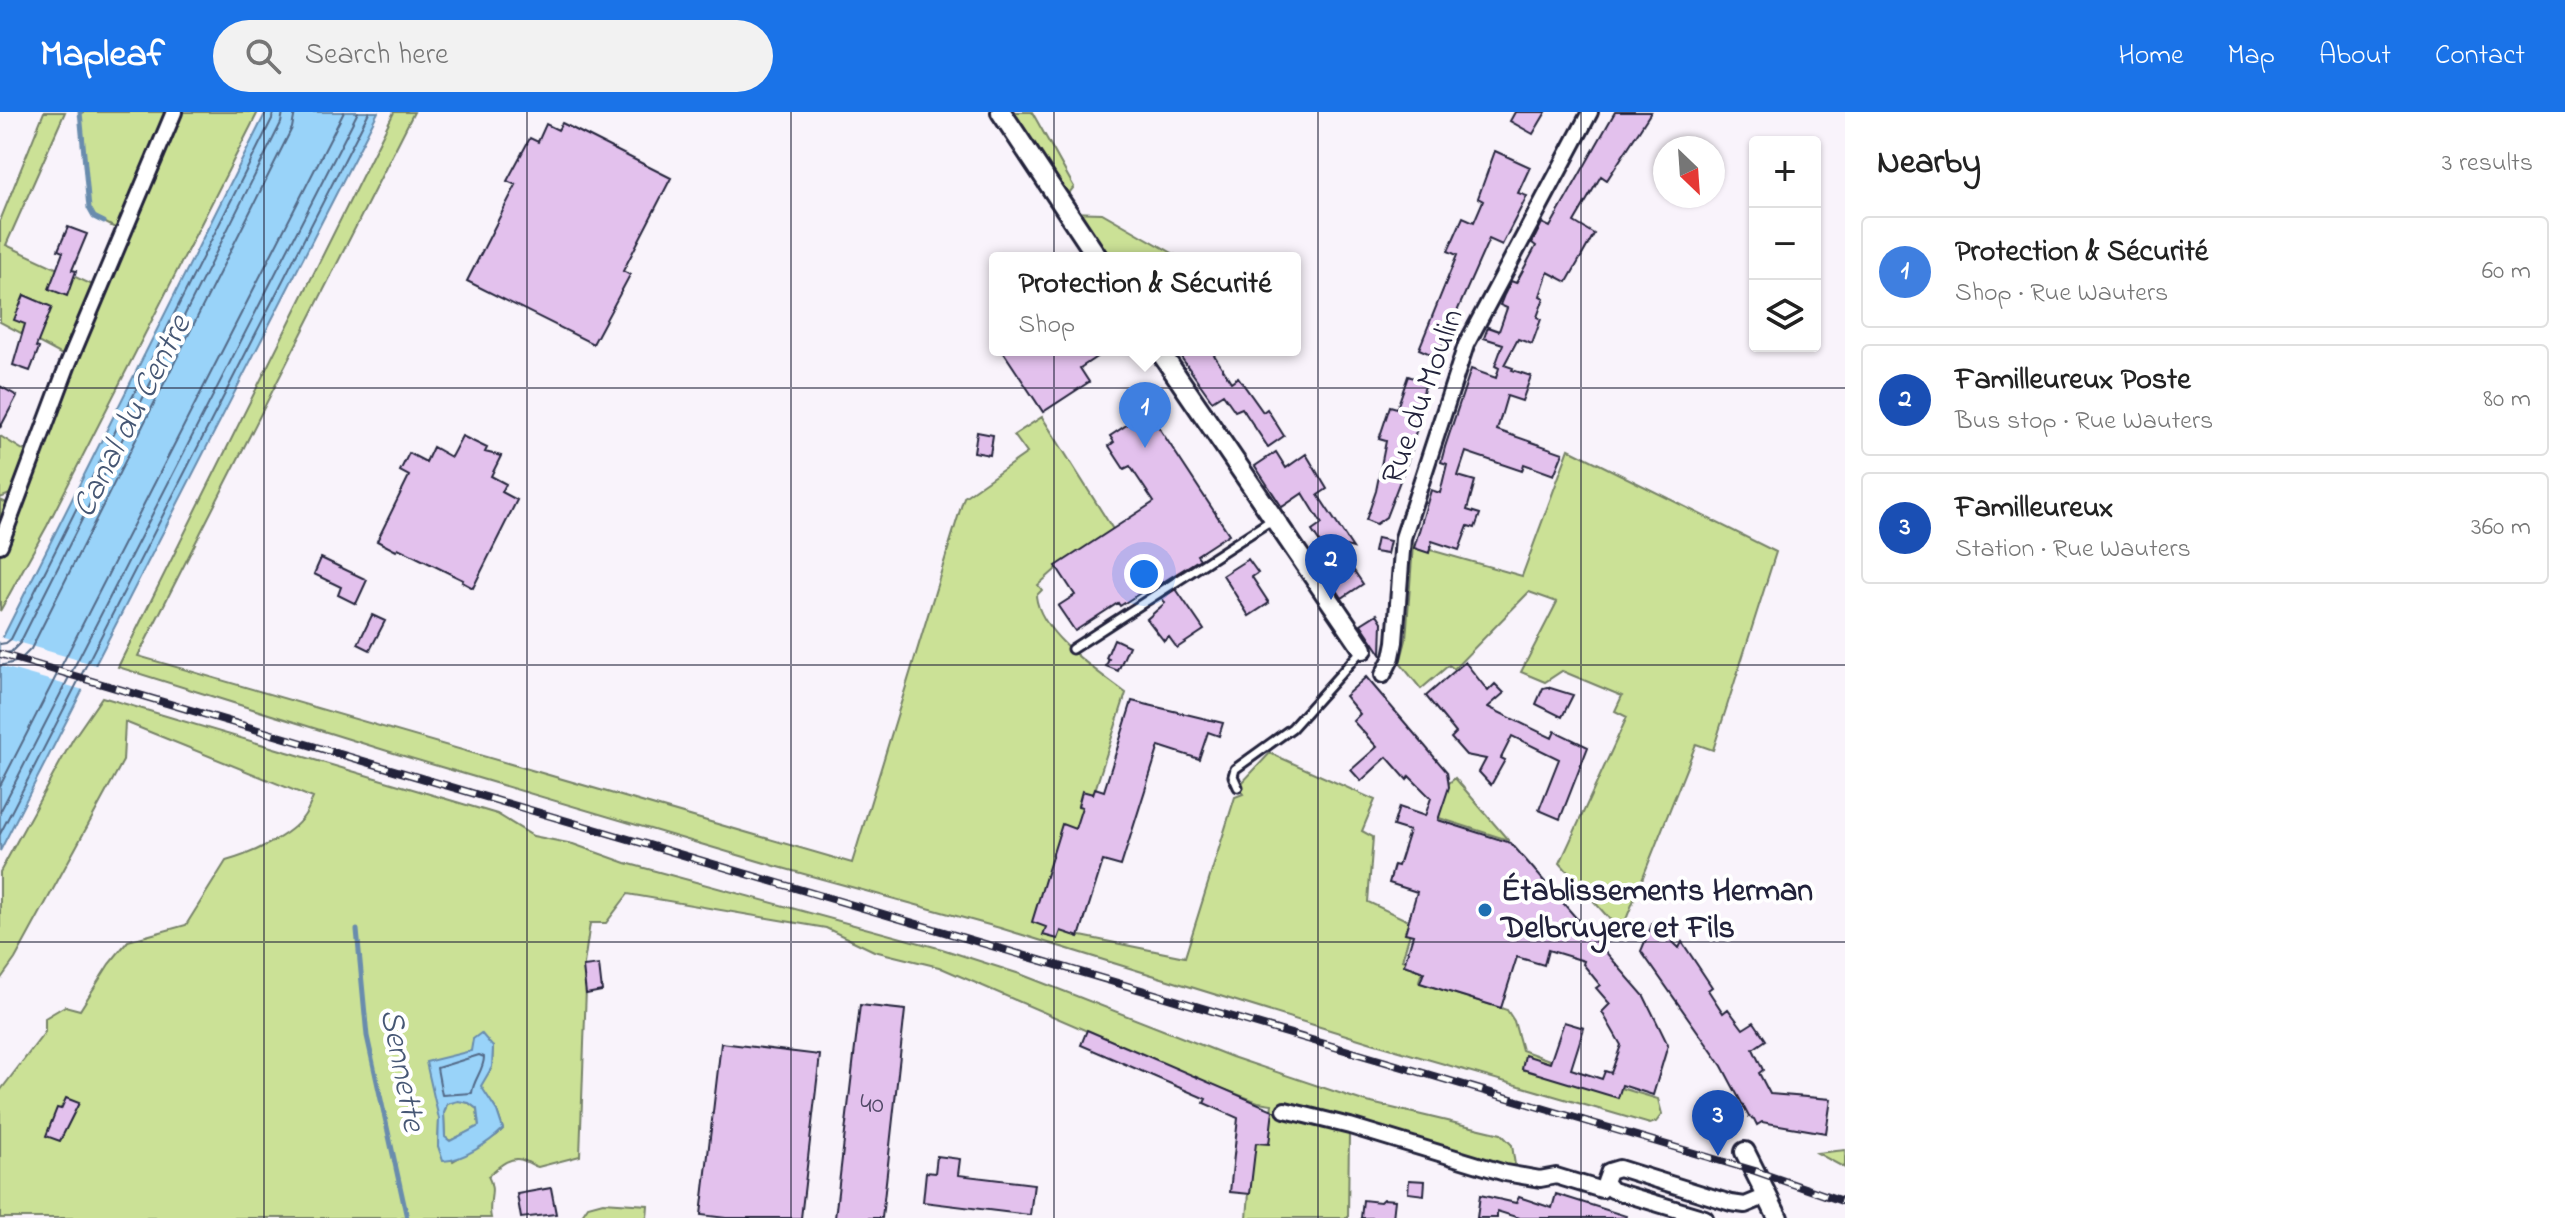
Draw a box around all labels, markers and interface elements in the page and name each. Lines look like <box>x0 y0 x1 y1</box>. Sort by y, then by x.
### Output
search box <box>213 20 773 92</box>
text: Mapleaf <box>40 28 165 84</box>
icon: search <box>241 34 285 78</box>
text: Search here <box>305 34 448 78</box>
text: Home <box>2118 36 2184 77</box>
text: Map <box>2228 36 2275 77</box>
text: About <box>2319 36 2391 77</box>
text: Contact <box>2435 36 2525 77</box>
north arrow <box>1653 136 1725 208</box>
map controls <box>1749 136 1821 352</box>
button: + <box>1749 136 1821 208</box>
text: Nearby <box>1877 139 1981 189</box>
text: 3 results <box>2442 145 2533 183</box>
button: − <box>1749 208 1821 280</box>
text: Protection & Sécurité <box>1955 231 2208 275</box>
popup <box>989 252 1301 356</box>
text: 1 <box>1901 253 1909 291</box>
text: 60 m <box>2482 253 2531 291</box>
text: Protection & Sécurité <box>1018 263 1272 307</box>
text: Shop · Rue Wauters <box>1955 275 2168 313</box>
button: layers <box>1749 280 1821 352</box>
street label: Rue du Moulin <box>1371 303 1477 491</box>
water label: Canal du Centre <box>61 306 206 527</box>
text: Shop <box>1018 307 1075 345</box>
text: Familleureux Poste <box>1955 359 2191 403</box>
text: 2 <box>1899 381 1911 419</box>
text: 80 m <box>2483 381 2531 419</box>
pin: 1 <box>1119 382 1171 448</box>
text: Bus stop · Rue Wauters <box>1955 403 2213 441</box>
text: Familleureux <box>1955 487 2113 531</box>
text: 3 <box>1900 509 1910 547</box>
text: 360 m <box>2471 509 2531 547</box>
text: Station · Rue Wauters <box>1955 531 2191 569</box>
pin: 2 <box>1305 534 1357 600</box>
your location <box>1124 554 1164 594</box>
place label: Établissements Herman Delbruyere et Fils <box>1499 869 1813 954</box>
marker: Établissements Herman Delbruyere et Fils <box>1476 901 1494 919</box>
water label: Sennette <box>365 1004 438 1137</box>
house number: 40 <box>860 1085 884 1126</box>
pin: 3 <box>1692 1090 1744 1156</box>

